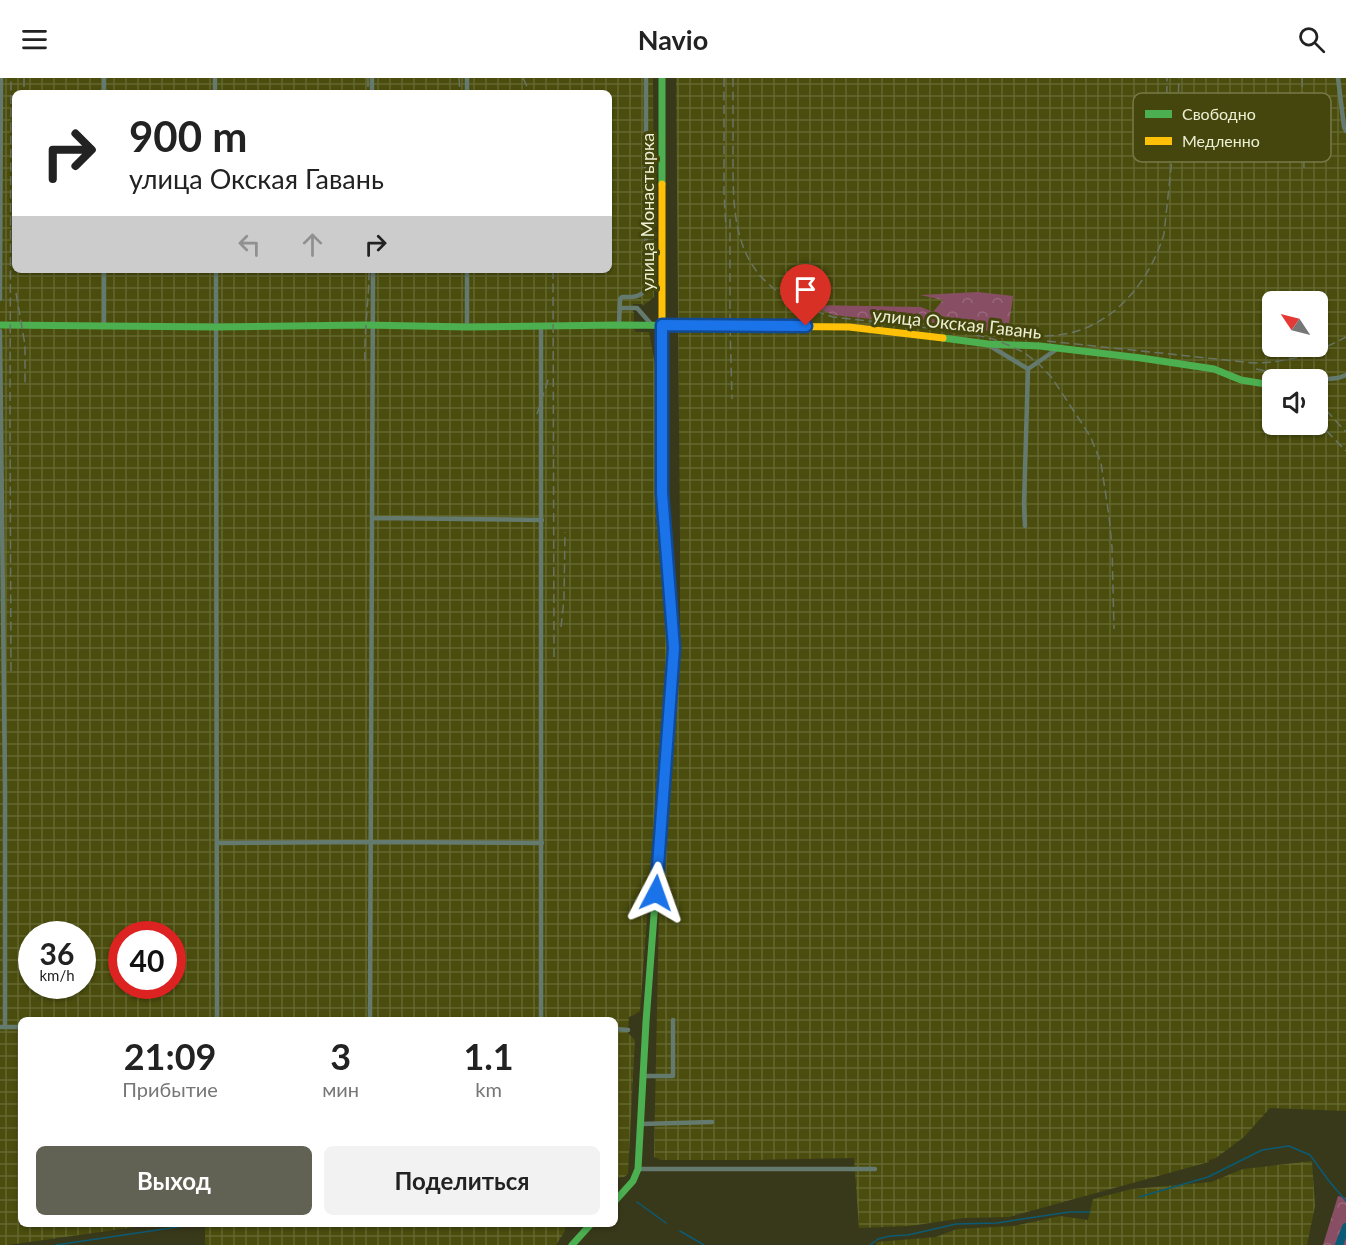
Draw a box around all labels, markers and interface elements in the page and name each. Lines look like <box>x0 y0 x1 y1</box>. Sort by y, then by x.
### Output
icon: menu <box>18 23 51 56</box>
text: Navio <box>638 23 708 56</box>
icon: search <box>1295 23 1328 56</box>
legend <box>1133 93 1331 162</box>
text: Свободно <box>1182 104 1256 123</box>
text: 900 m <box>129 111 247 161</box>
icon: right <box>30 114 108 192</box>
text: Медленно <box>1182 131 1260 150</box>
street label: улица Монастырка <box>636 133 658 291</box>
text: улица Окская Гавань <box>129 162 384 195</box>
icon: left <box>233 228 266 261</box>
icon: ahead <box>296 228 329 261</box>
icon: right <box>359 228 392 261</box>
pin <box>780 264 831 326</box>
icon: arrive <box>789 273 822 306</box>
north arrow <box>1262 291 1328 357</box>
map controls <box>1262 291 1328 435</box>
street label: улица Окская Гавань <box>871 303 1043 343</box>
button: sound <box>1262 369 1328 435</box>
position arrow <box>624 861 688 925</box>
speed limit sign: 40 <box>108 921 186 999</box>
text: 36 <box>40 935 74 971</box>
text: km/h <box>39 966 75 984</box>
text: 21:09 <box>124 1034 216 1078</box>
text: 3 <box>330 1034 351 1078</box>
text: 1.1 <box>463 1034 514 1078</box>
text: Прибытие <box>122 1077 218 1101</box>
text: мин <box>322 1077 359 1101</box>
text: km <box>475 1077 502 1101</box>
button: Выход <box>36 1146 312 1215</box>
button: Поделиться <box>324 1146 600 1215</box>

